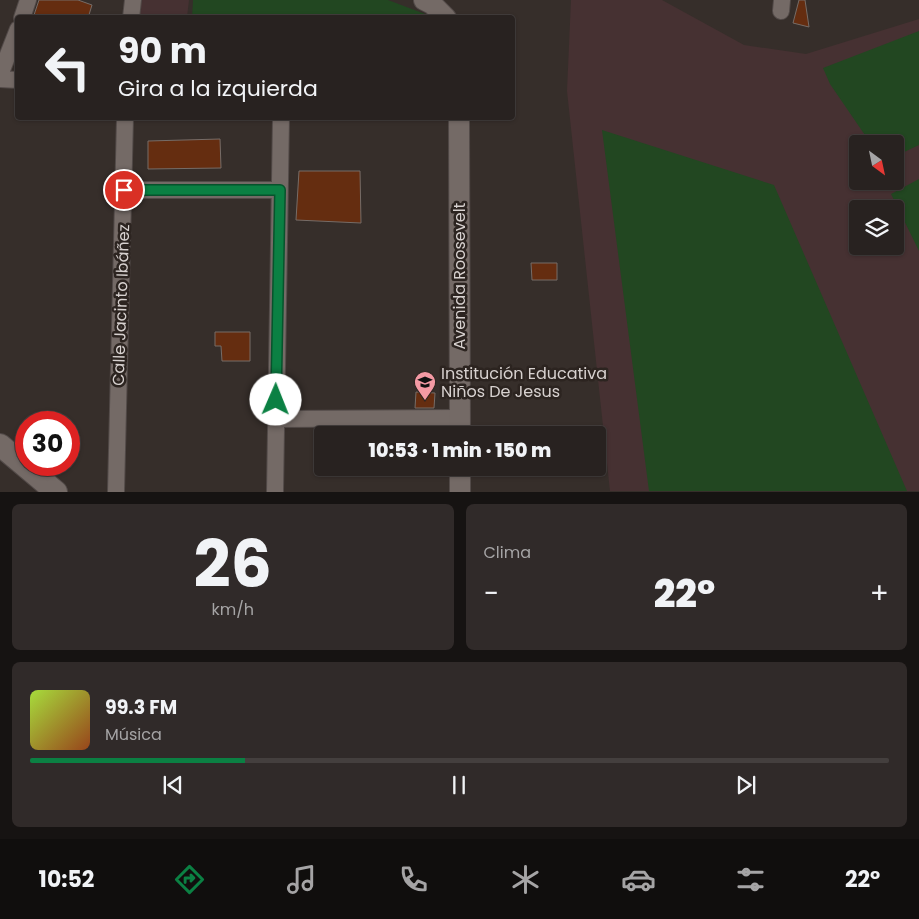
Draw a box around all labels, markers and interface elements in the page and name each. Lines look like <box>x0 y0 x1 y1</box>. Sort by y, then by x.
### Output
text: 90 m <box>118 26 207 75</box>
icon: left <box>35 35 100 100</box>
text: Gira a la izquierda <box>118 73 318 104</box>
north arrow <box>849 135 904 190</box>
map controls <box>849 135 904 255</box>
pin <box>103 169 145 211</box>
icon: arrive <box>110 176 138 204</box>
button: layers <box>849 200 904 255</box>
street label: Avenida Roosevelt <box>448 202 471 349</box>
street label: Calle Jacinto Ibáñez <box>107 224 135 386</box>
place label: Institución Educativa Niños De Jesus <box>441 362 607 403</box>
school or university icon: Institución Educativa Niños De Jesus <box>413 370 437 401</box>
position arrow <box>249 373 301 425</box>
speed limit sign: 30 <box>15 411 80 476</box>
text: 10:53 · 1 min · 150 m <box>369 437 551 464</box>
text: 26 <box>193 519 272 610</box>
text: Clima <box>484 541 531 564</box>
text: 22° <box>654 567 715 620</box>
text: − <box>484 574 499 613</box>
text: + <box>870 574 889 613</box>
text: km/h <box>211 598 254 621</box>
text: 99.3 FM <box>105 694 177 721</box>
text: Música <box>105 723 162 746</box>
icon: previous <box>159 771 187 799</box>
icon: pause <box>445 771 473 799</box>
icon: next <box>732 771 760 799</box>
icon: directions <box>172 862 207 897</box>
icon: music <box>284 862 319 897</box>
icon: phone <box>396 862 431 897</box>
icon: climate <box>508 862 543 897</box>
icon: car <box>621 862 656 897</box>
icon: filters <box>733 862 768 897</box>
text: 10:52 <box>39 864 94 895</box>
text: 22° <box>845 864 880 895</box>

